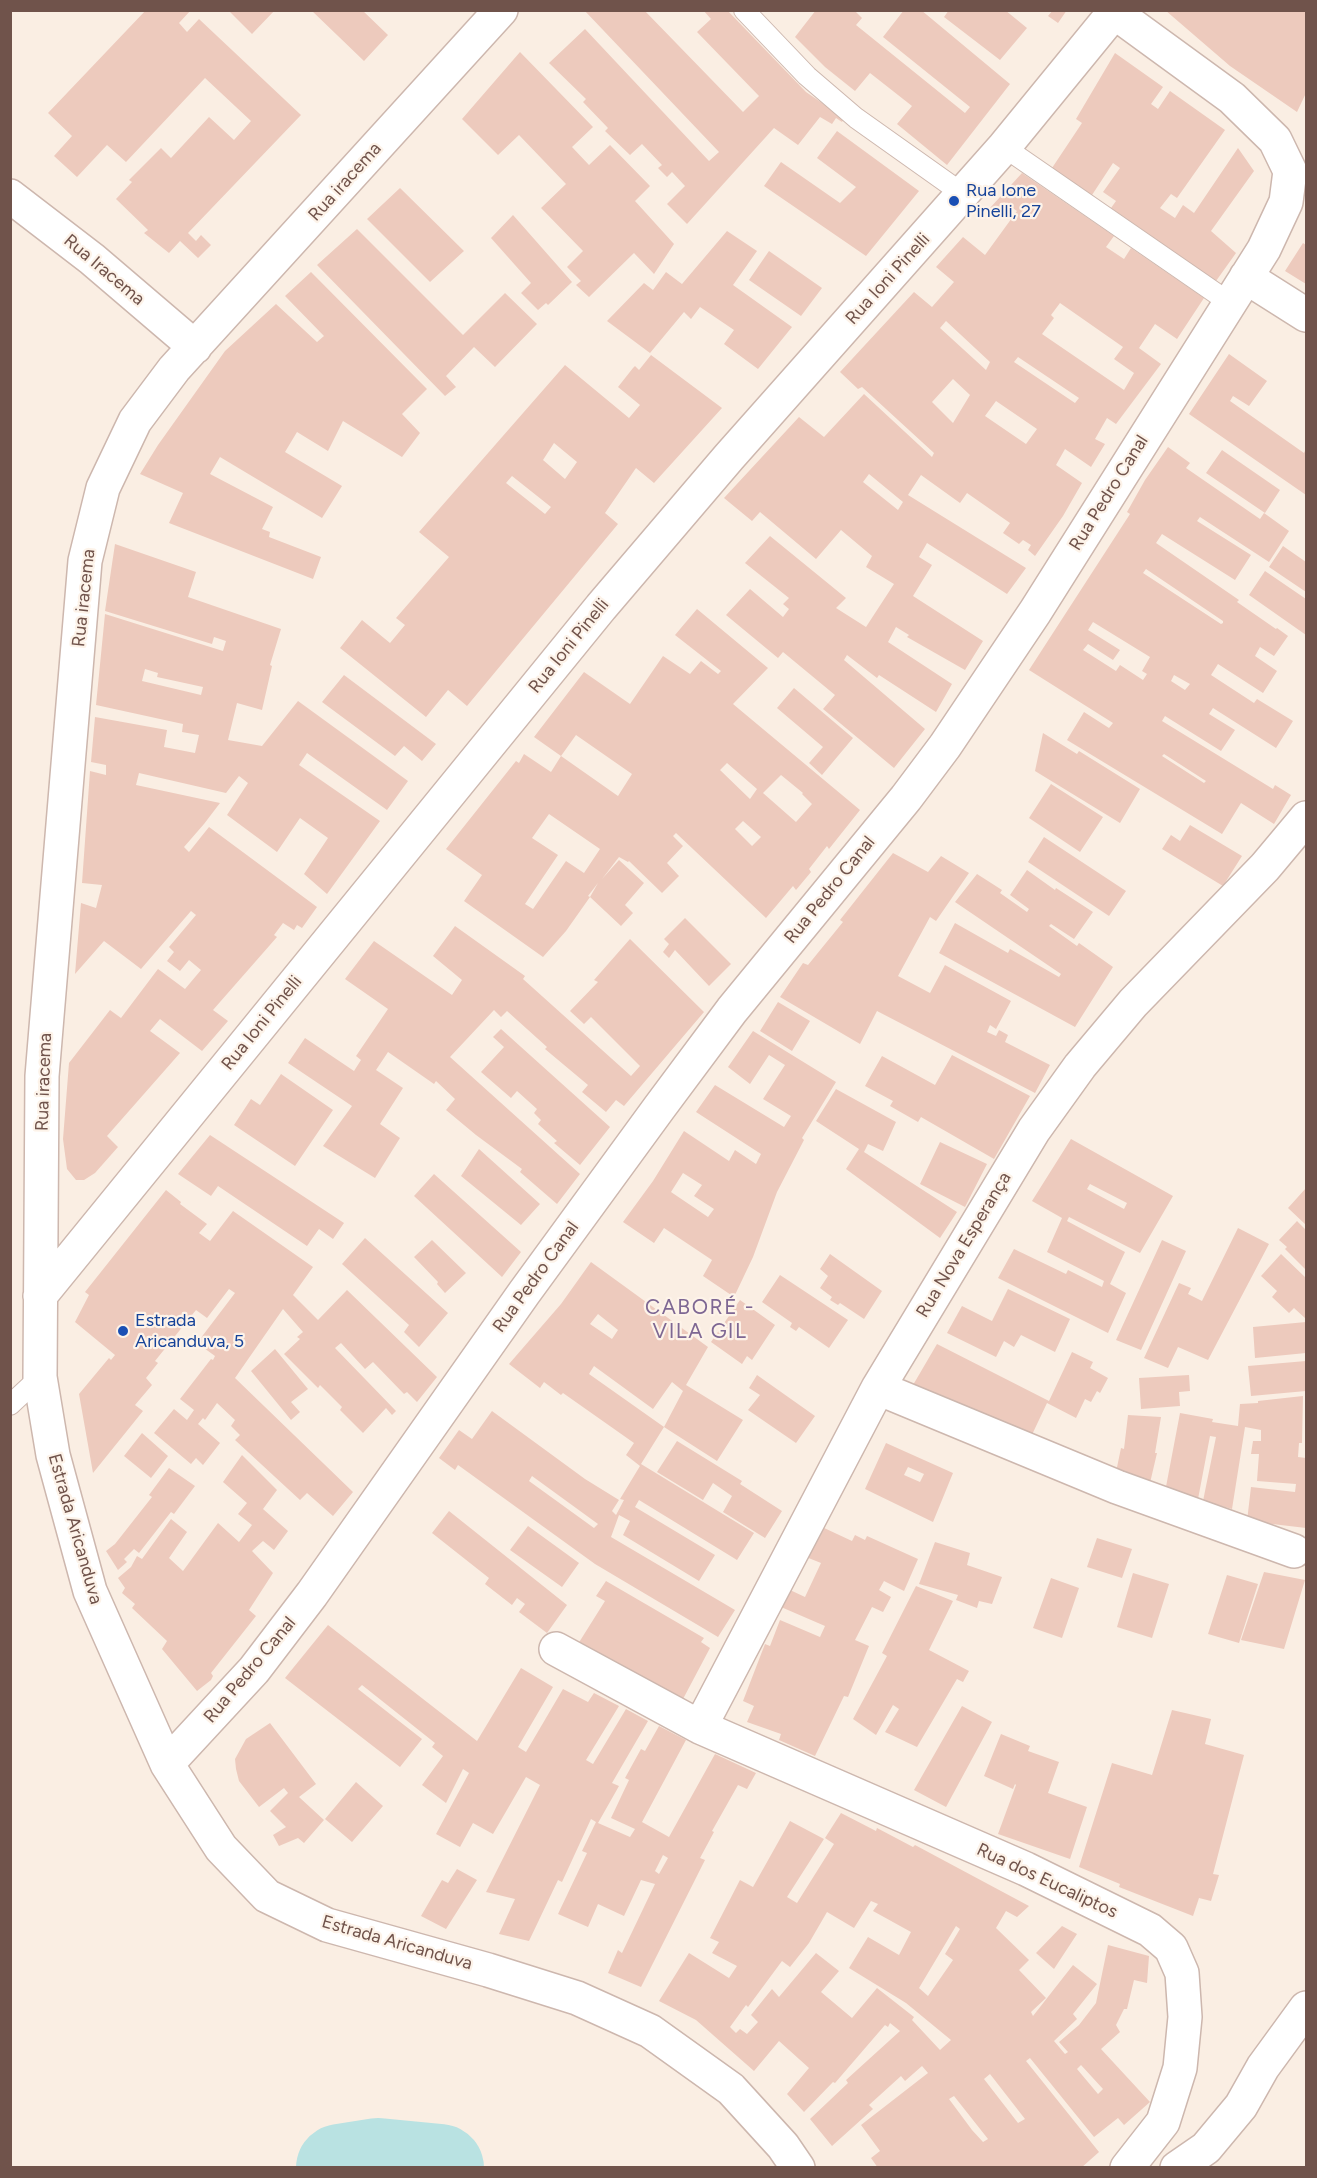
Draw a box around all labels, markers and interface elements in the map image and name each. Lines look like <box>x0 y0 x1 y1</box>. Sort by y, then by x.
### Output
street label: Rua iracema <box>304 138 386 226</box>
place label: Rua Ione Pinelli, 27 <box>966 180 1041 222</box>
marker: Rua Ione Pinelli, 27 <box>947 194 961 208</box>
street label: Rua Ioni Pinelli <box>841 229 935 329</box>
street label: Rua Iracema <box>59 230 149 310</box>
street label: Rua Pedro Canal <box>1065 431 1153 555</box>
street label: Rua iracema <box>68 548 100 648</box>
street label: Rua Ioni Pinelli <box>524 594 614 698</box>
street label: Rua Pedro Canal <box>780 832 880 948</box>
street label: Rua Ioni Pinelli <box>217 971 307 1075</box>
street label: Rua iracema <box>31 1032 57 1132</box>
street label: Rua Nova Esperança <box>912 1168 1016 1322</box>
street label: Rua Pedro Canal <box>489 1217 583 1337</box>
district label: CABORÉ - VILA GIL <box>645 1295 755 1345</box>
place label: Estrada Aricanduva, 5 <box>135 1310 244 1352</box>
marker: Estrada Aricanduva, 5 <box>116 1324 130 1338</box>
street label: Estrada Aricanduva <box>43 1451 107 1607</box>
street label: Rua Pedro Canal <box>199 1613 301 1727</box>
street label: Rua dos Eucaliptos <box>973 1839 1121 1923</box>
street label: Estrada Aricanduva <box>319 1911 475 1975</box>

